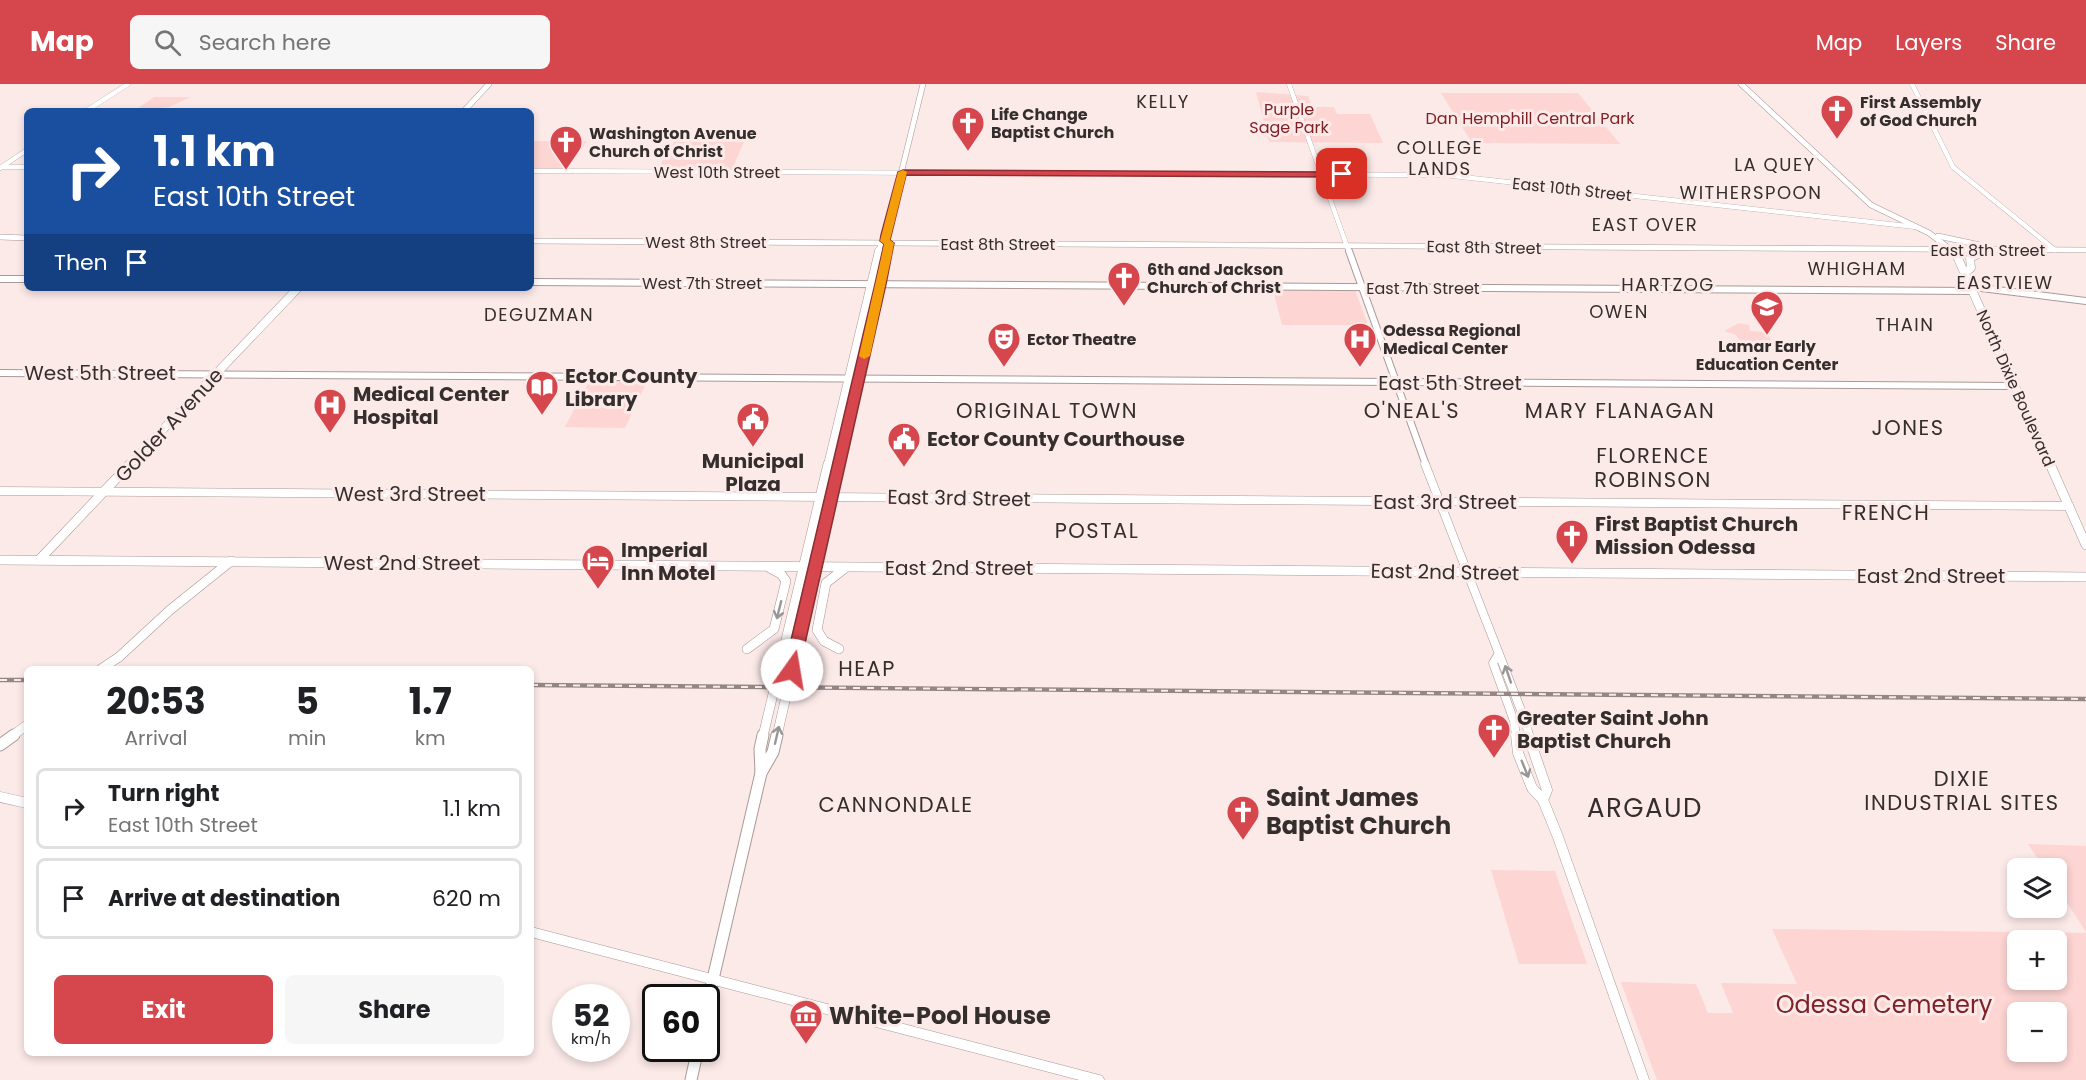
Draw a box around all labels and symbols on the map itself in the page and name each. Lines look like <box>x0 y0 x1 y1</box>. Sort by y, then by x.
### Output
district label: KELLY <box>1136 89 1190 114</box>
place label: First Assembly of God Church <box>1860 91 1982 132</box>
church icon: First Assembly of God Church <box>1819 93 1855 140</box>
park label: Purple Sage Park <box>1249 98 1330 139</box>
place label: Life Change Baptist Church <box>991 103 1114 144</box>
church icon: Life Change Baptist Church <box>950 105 986 152</box>
park label: Dan Hemphill Central Park <box>1426 107 1635 130</box>
place label: Washington Avenue Church of Christ <box>589 122 757 163</box>
church icon: Washington Avenue Church of Christ <box>548 124 584 171</box>
district label: COLLEGE LANDS <box>1397 135 1483 181</box>
pin <box>1316 148 1367 199</box>
district label: LA QUEY <box>1734 152 1816 177</box>
street label: West 10th Street <box>654 161 780 184</box>
street label: East 10th Street <box>1511 172 1633 207</box>
district label: WITHERSPOON <box>1680 180 1822 205</box>
district label: EAST OVER <box>1592 212 1698 237</box>
street label: West 8th Street <box>645 231 767 254</box>
street label: East 8th Street <box>941 233 1056 256</box>
street label: East 8th Street <box>1426 235 1542 260</box>
street label: East 8th Street <box>1931 239 2046 262</box>
district label: WHIGHAM <box>1807 256 1907 281</box>
place label: 6th and Jackson Church of Christ <box>1147 258 1283 299</box>
church icon: 6th and Jackson Church of Christ <box>1106 260 1142 307</box>
district label: EASTVIEW <box>1956 270 2054 295</box>
street label: West 7th Street <box>642 272 762 295</box>
district label: HARTZOG <box>1621 272 1715 297</box>
street label: East 7th Street <box>1366 277 1480 300</box>
school or university icon: Lamar Early Education Center <box>1749 289 1785 336</box>
district label: OWEN <box>1589 299 1649 324</box>
district label: DEGUZMAN <box>484 302 594 327</box>
street label: North Dixie Boulevard <box>1971 306 2061 470</box>
district label: THAIN <box>1876 312 1934 337</box>
place label: Odessa Regional Medical Center <box>1383 319 1521 360</box>
theatre icon: Ector Theatre <box>986 321 1022 368</box>
hospital icon: Odessa Regional Medical Center <box>1342 321 1378 368</box>
place label: Ector Theatre <box>1027 328 1137 351</box>
place label: Lamar Early Education Center <box>1696 335 1838 376</box>
street label: West 5th Street <box>24 359 176 387</box>
street label: Golder Avenue <box>109 362 229 488</box>
place label: Ector County Library <box>565 362 698 413</box>
library icon: Ector County Library <box>524 369 560 416</box>
street label: East 5th Street <box>1378 369 1522 397</box>
place label: Medical Center Hospital <box>353 380 509 431</box>
hospital icon: Medical Center Hospital <box>312 387 348 434</box>
district label: ORIGINAL TOWN <box>956 396 1138 425</box>
district label: O'NEAL'S <box>1364 396 1460 425</box>
district label: MARY FLANAGAN <box>1525 396 1715 425</box>
public building icon: Municipal Plaza <box>735 401 771 448</box>
district label: JONES <box>1872 413 1945 442</box>
public building icon: Ector County Courthouse <box>886 421 922 468</box>
place label: Ector County Courthouse <box>927 425 1185 453</box>
district label: FLORENCE ROBINSON <box>1594 441 1712 494</box>
place label: Municipal Plaza <box>702 447 804 498</box>
street label: West 3rd Street <box>334 480 486 508</box>
street label: East 3rd Street <box>887 483 1031 513</box>
street label: East 3rd Street <box>1373 488 1517 516</box>
district label: FRENCH <box>1842 498 1930 527</box>
place label: First Baptist Church Mission Odessa <box>1595 510 1798 561</box>
district label: POSTAL <box>1055 516 1139 545</box>
church icon: First Baptist Church Mission Odessa <box>1554 518 1590 565</box>
place label: Imperial Inn Motel <box>621 536 716 587</box>
hotel icon: Imperial Inn Motel <box>580 543 616 590</box>
street label: West 2nd Street <box>324 549 480 577</box>
street label: East 2nd Street <box>885 554 1033 582</box>
street label: East 2nd Street <box>1370 557 1520 587</box>
street label: East 2nd Street <box>1857 562 2005 590</box>
one-way arrow <box>772 600 784 619</box>
position arrow <box>760 638 824 702</box>
district label: HEAP <box>838 654 896 683</box>
one-way arrow <box>1502 665 1513 684</box>
place label: Greater Saint John Baptist Church <box>1517 704 1709 755</box>
church icon: Greater Saint John Baptist Church <box>1476 712 1512 759</box>
one-way arrow <box>772 726 783 745</box>
one-way arrow <box>1520 759 1531 778</box>
district label: DIXIE INDUSTRIAL SITES <box>1864 764 2060 817</box>
place label: Saint James Baptist Church <box>1266 781 1451 842</box>
district label: CANNONDALE <box>818 790 974 819</box>
district label: ARGAUD <box>1587 790 1703 826</box>
church icon: Saint James Baptist Church <box>1225 794 1261 841</box>
speed limit sign: 60 <box>642 984 720 1062</box>
park label: Odessa Cemetery <box>1776 988 1993 1021</box>
museum icon: White-Pool House <box>788 998 824 1045</box>
place label: White-Pool House <box>829 999 1051 1032</box>

